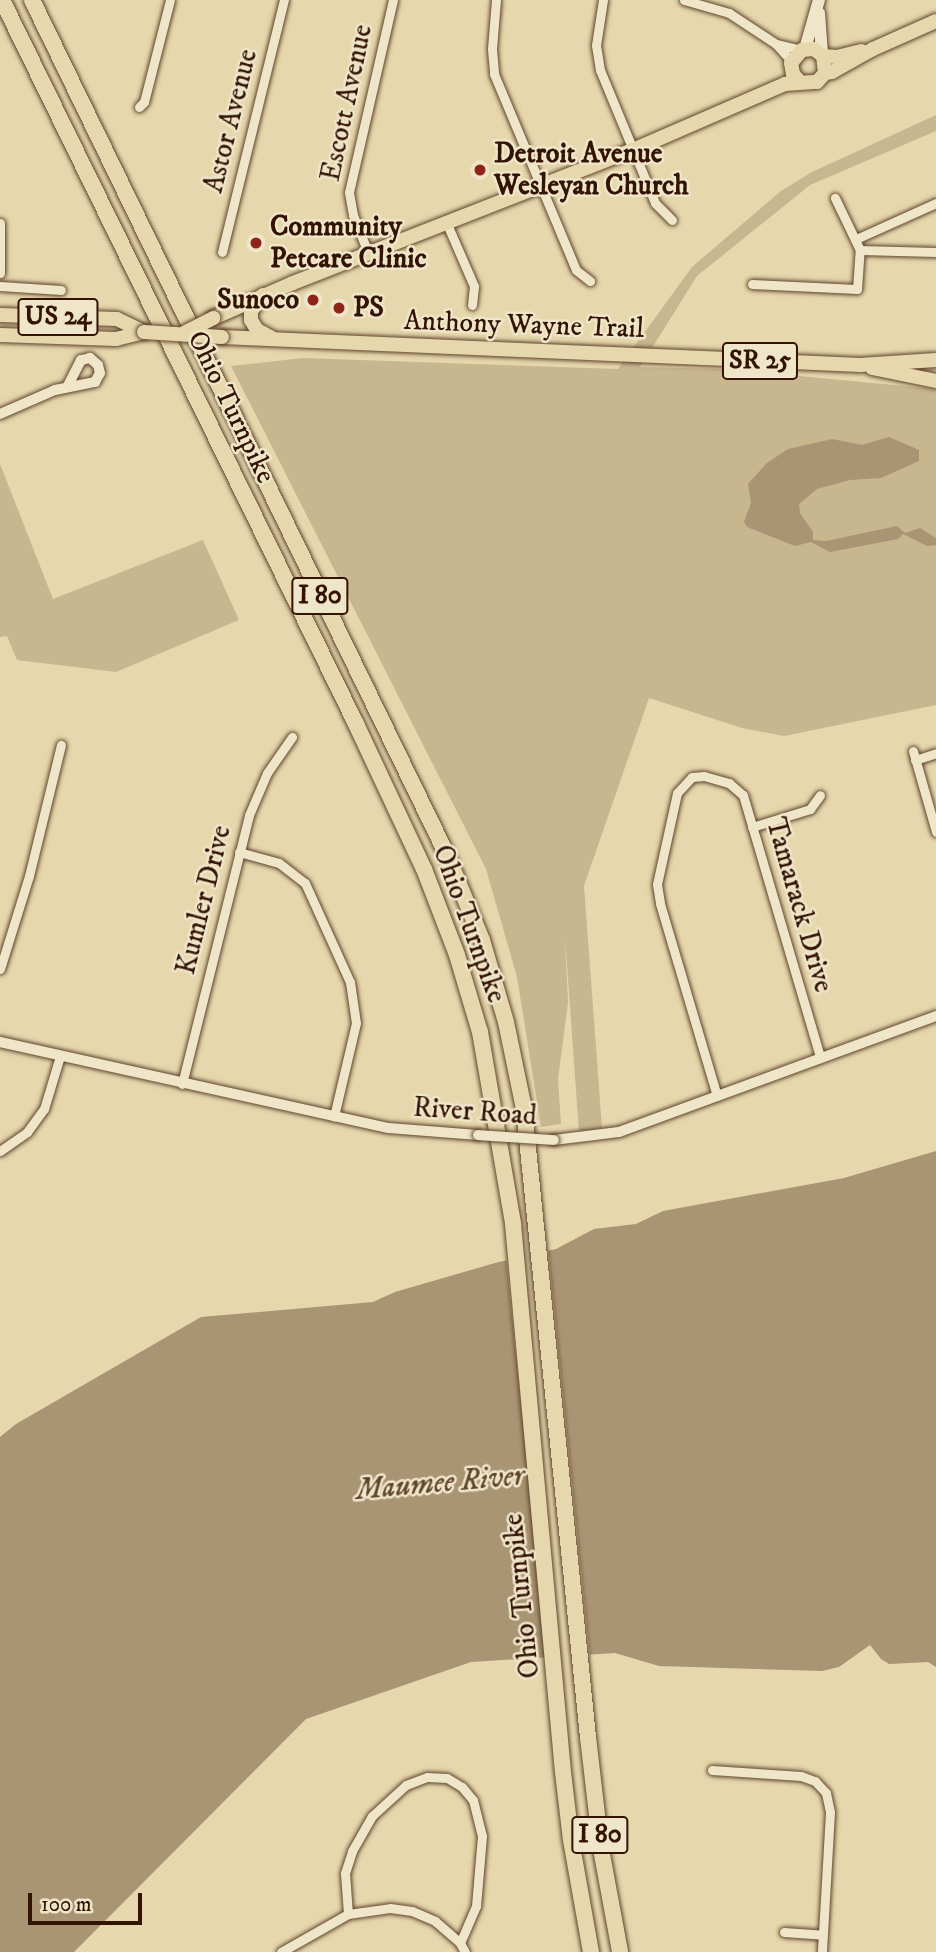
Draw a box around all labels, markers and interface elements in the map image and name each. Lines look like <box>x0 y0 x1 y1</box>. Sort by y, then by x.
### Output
street label: Escott Avenue <box>314 21 380 185</box>
street label: Astor Avenue <box>197 46 265 196</box>
place label: Detroit Avenue Wesleyan Church <box>494 137 689 203</box>
marker: Detroit Avenue Wesleyan Church <box>472 162 488 178</box>
place label: Community Petcare Clinic <box>270 210 427 276</box>
marker: Community Petcare Clinic <box>248 235 264 251</box>
place label: Sunoco <box>217 283 299 317</box>
place label: PS <box>353 291 384 325</box>
marker: Sunoco <box>305 292 321 308</box>
road number: US 24 <box>16 294 100 340</box>
marker: PS <box>331 300 347 316</box>
street label: Anthony Wayne Trail <box>403 304 645 346</box>
street label: Ohio Turnpike <box>180 325 282 489</box>
road number: SR 25 <box>722 338 798 384</box>
road number: I 80 <box>290 574 350 618</box>
street label: Tamarack Drive <box>758 814 840 996</box>
street label: Kumler Drive <box>169 822 239 978</box>
street label: Ohio Turnpike <box>425 841 513 1007</box>
street label: River Road <box>412 1091 538 1133</box>
water label: Maumee River <box>354 1459 526 1509</box>
street label: Ohio Turnpike <box>497 1512 547 1680</box>
road number: I 80 <box>570 1812 630 1858</box>
scale bar <box>32 1878 145 1922</box>
text: 100 m <box>41 1892 92 1918</box>

